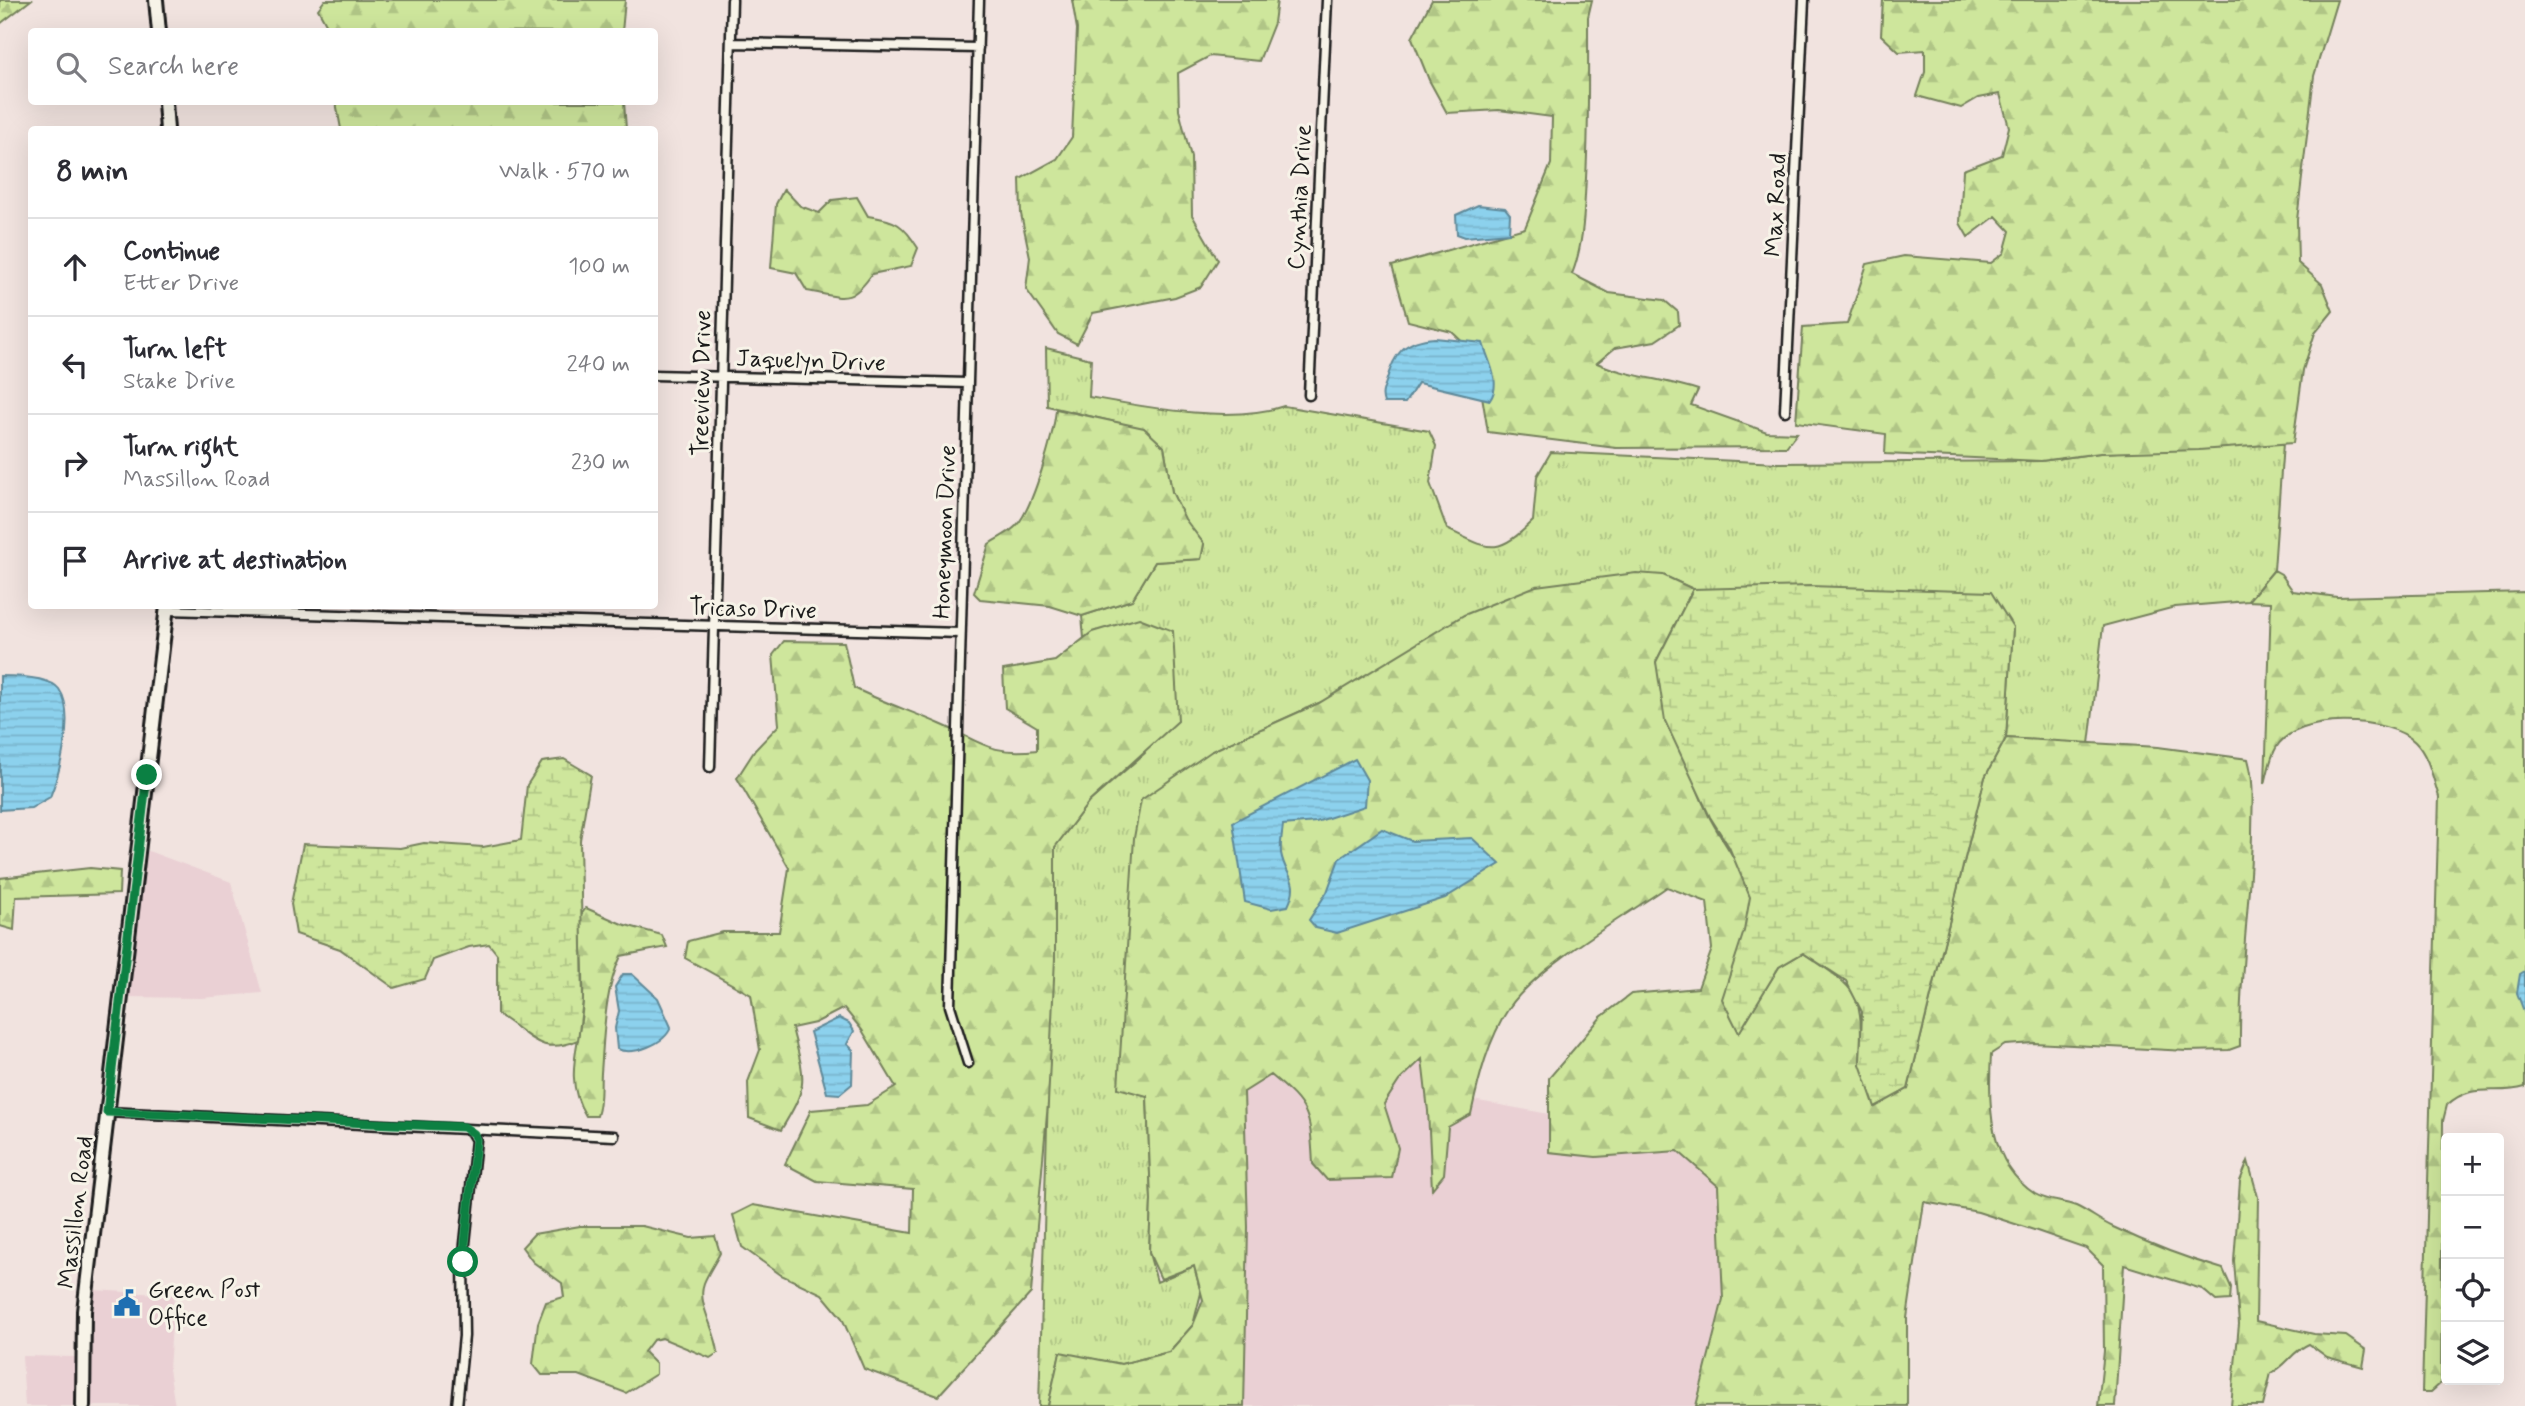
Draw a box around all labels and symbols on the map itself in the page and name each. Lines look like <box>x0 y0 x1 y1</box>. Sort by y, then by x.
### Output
street label: Cynthia Drive <box>1281 123 1320 271</box>
street label: Max Road <box>1758 152 1795 258</box>
street label: Treeview Drive <box>686 310 719 457</box>
street label: Jaquelyn Drive <box>735 343 886 380</box>
street label: Honeymoon Drive <box>927 445 964 620</box>
street label: Tricaso Drive <box>689 592 817 627</box>
route end <box>131 759 162 790</box>
street label: Massillon Road <box>52 1134 101 1290</box>
route start <box>447 1246 478 1277</box>
place label: Green Post Office <box>148 1275 261 1334</box>
public building icon: Green Post Office <box>112 1288 142 1318</box>

